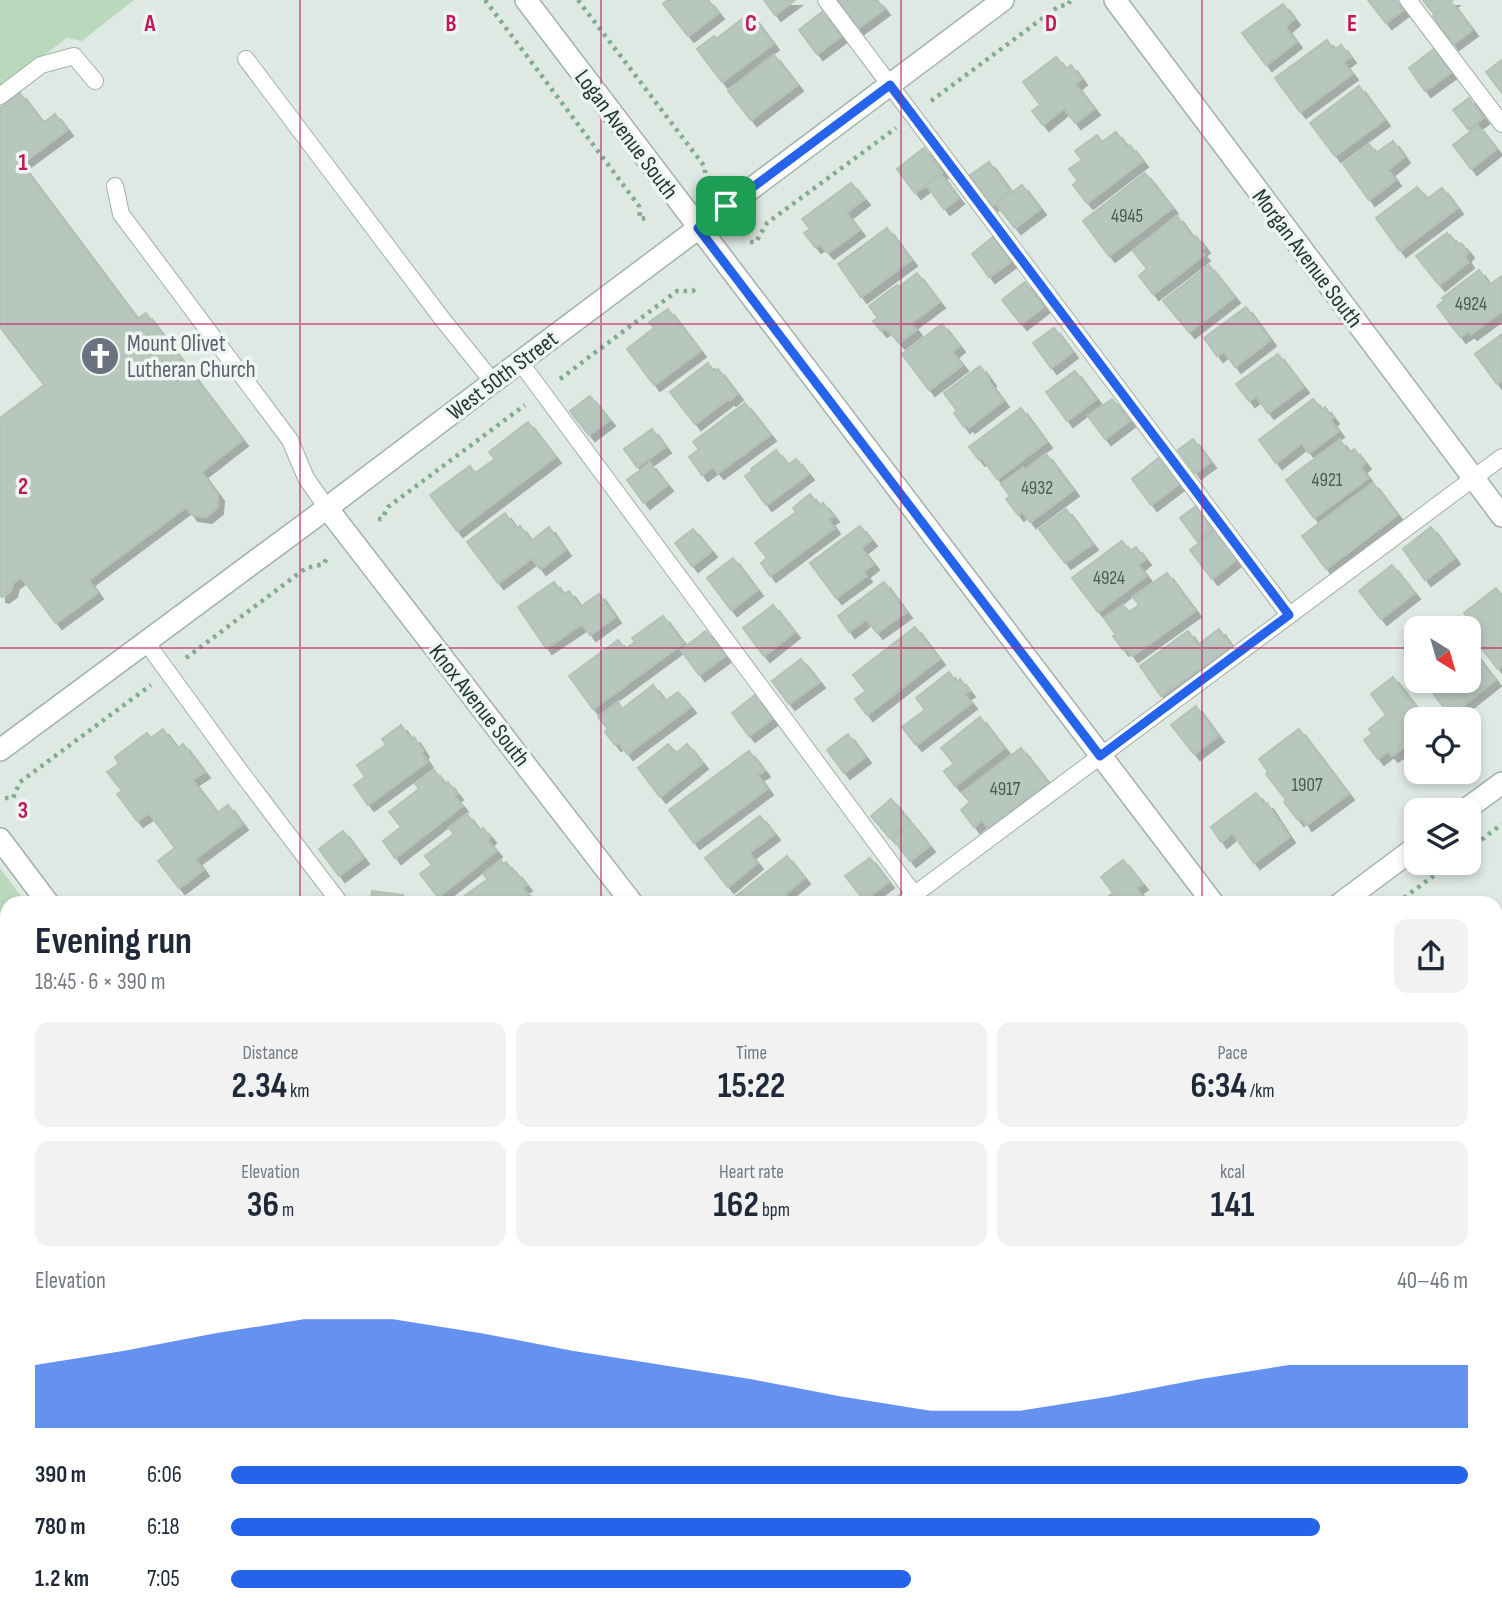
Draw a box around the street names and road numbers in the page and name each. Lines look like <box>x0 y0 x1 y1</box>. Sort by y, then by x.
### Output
street label: Logan Avenue South <box>568 64 684 205</box>
street label: Morgan Avenue South <box>1246 184 1368 333</box>
street label: West 50th Street <box>442 325 563 426</box>
street label: Knox Avenue South <box>423 639 536 772</box>

